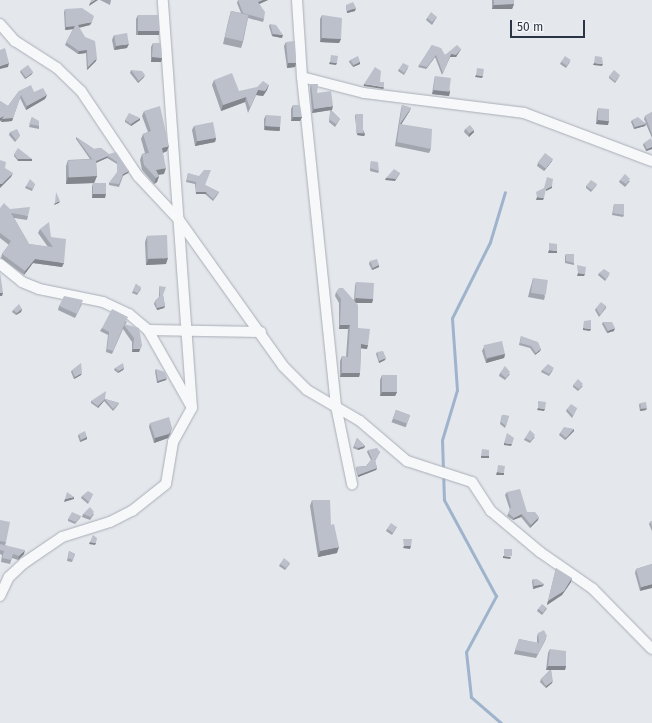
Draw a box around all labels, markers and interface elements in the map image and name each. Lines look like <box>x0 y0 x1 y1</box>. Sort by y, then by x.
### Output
scale bar <box>512 12 587 38</box>
text: 50 m <box>517 20 543 34</box>

